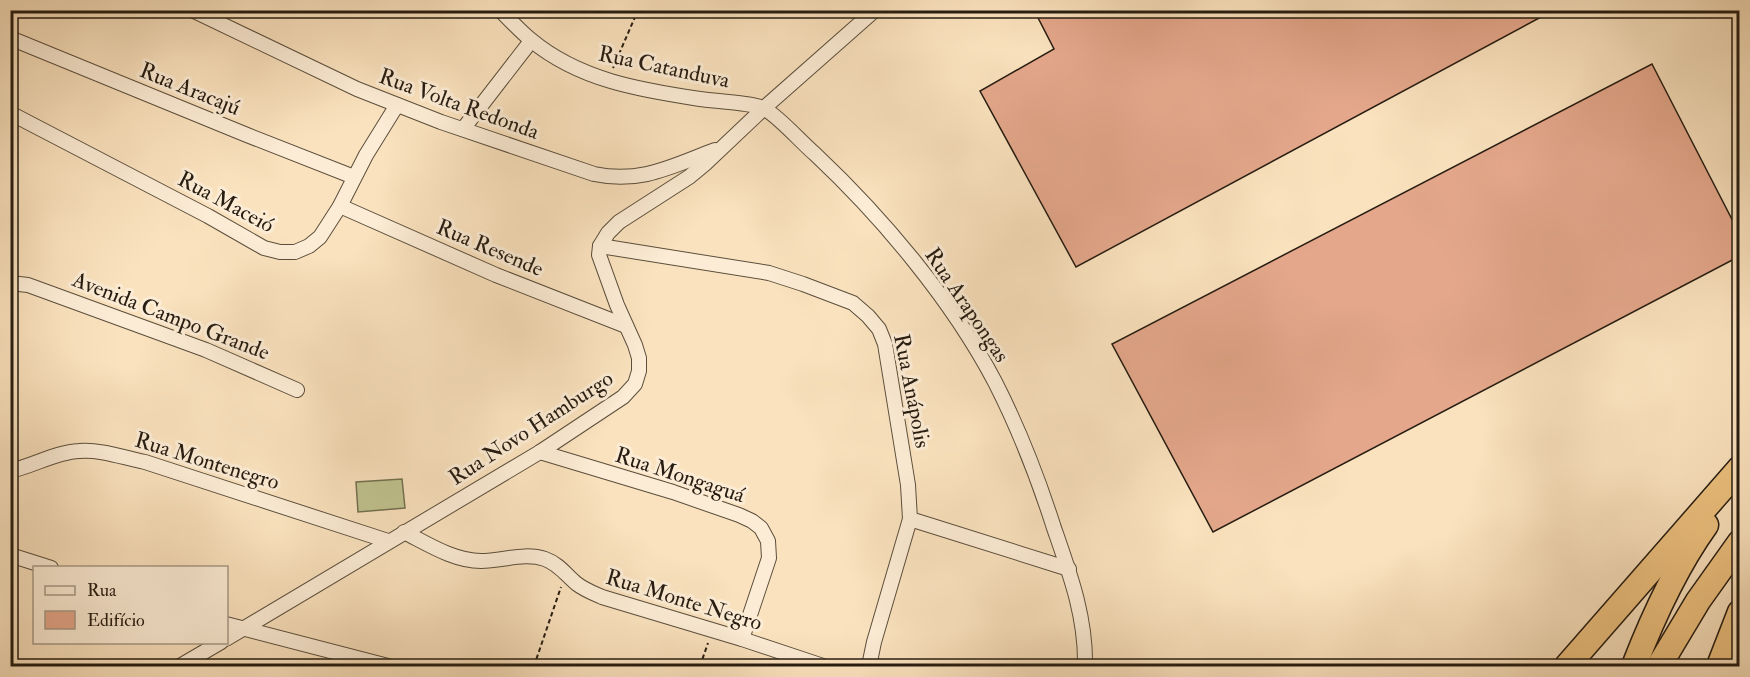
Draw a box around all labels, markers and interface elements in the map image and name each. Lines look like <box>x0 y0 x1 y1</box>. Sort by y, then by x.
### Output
street label: Rua Catanduva <box>596 39 733 95</box>
street label: Rua Aracajú <box>136 56 244 122</box>
street label: Rua Volta Redonda <box>375 62 544 146</box>
street label: Rua Maceió <box>173 165 279 239</box>
street label: Rua Resende <box>432 213 548 283</box>
street label: Rua Arapongas <box>918 242 1016 368</box>
street label: Avenida Campo Grande <box>67 265 274 367</box>
street label: Rua Anápolis <box>886 332 937 451</box>
street label: Rua Novo Hamburgo <box>444 364 618 492</box>
street label: Rua Montenegro <box>131 426 283 496</box>
street label: Rua Mongaguá <box>612 441 749 509</box>
street label: Rua Monte Negro <box>602 563 766 637</box>
legend <box>33 566 228 644</box>
text: Rua <box>87 579 117 602</box>
text: Edifício <box>87 609 145 632</box>

